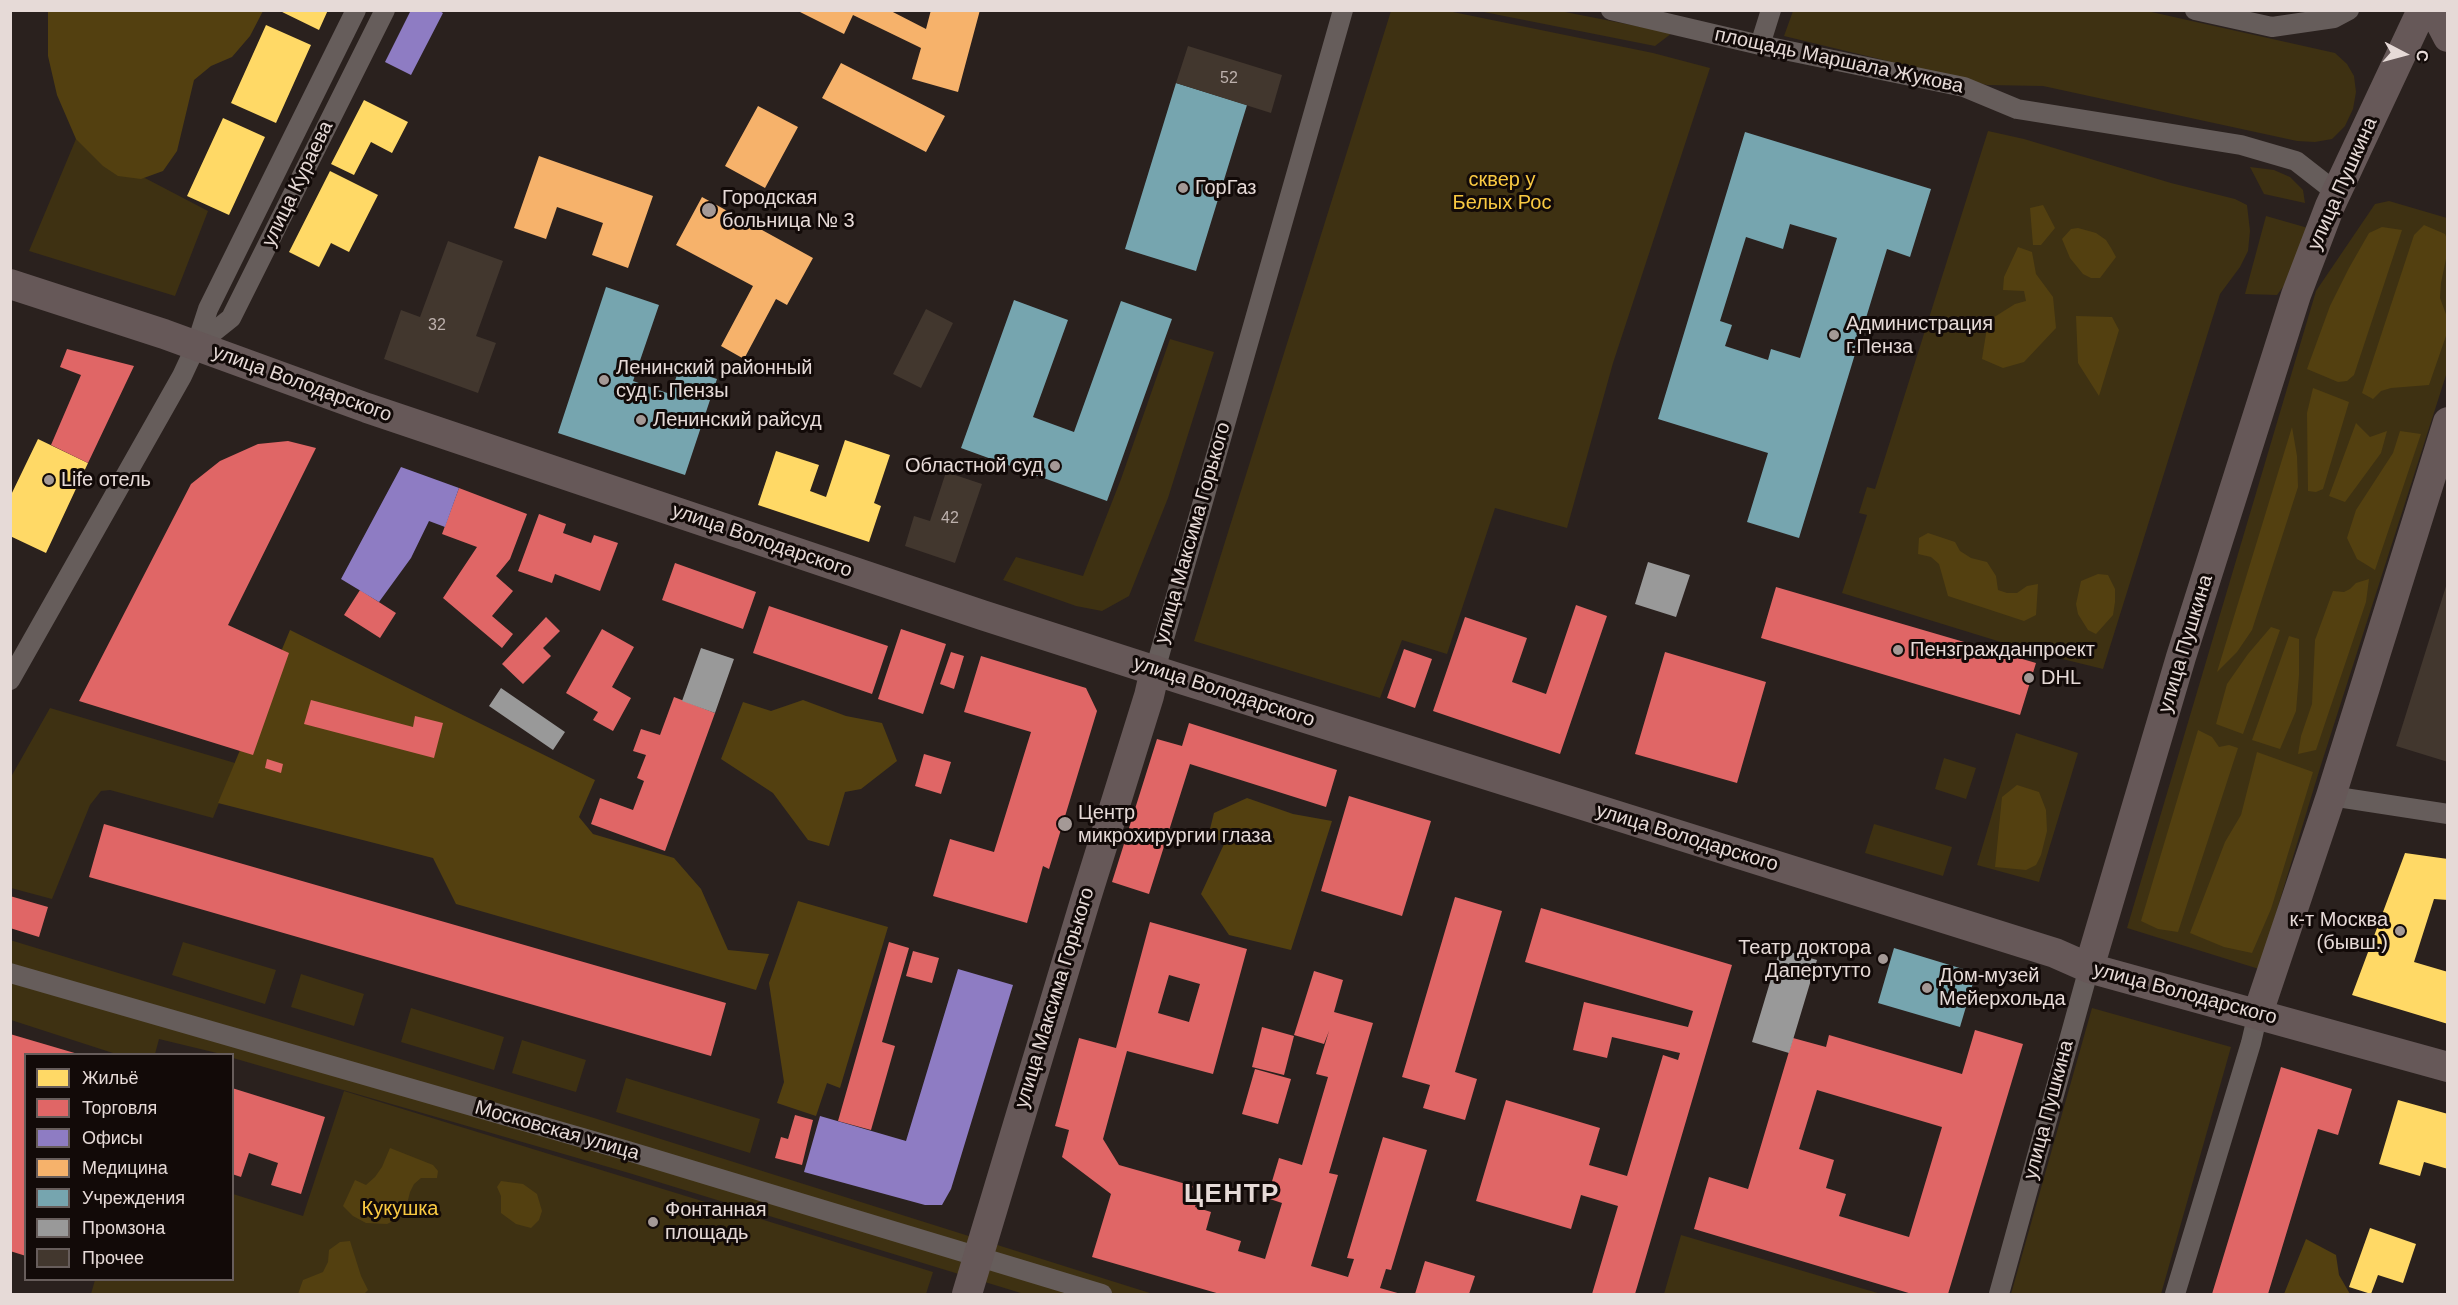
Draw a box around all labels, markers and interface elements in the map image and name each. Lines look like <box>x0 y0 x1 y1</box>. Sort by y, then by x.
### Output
street label: площадь Маршала Жукова <box>1712 23 1966 99</box>
north arrow <box>2374 24 2434 84</box>
text: С <box>2413 49 2431 63</box>
house number: 52 <box>1220 69 1238 89</box>
street label: улица Пушкина <box>2303 114 2383 254</box>
street label: улица Кураева <box>257 117 339 251</box>
park label: сквер у Белых Рос <box>1453 168 1551 215</box>
place label: ГорГаз <box>1195 176 1257 200</box>
marker: ГорГаз <box>1176 181 1190 195</box>
place label: Городская больница № 3 <box>722 186 855 233</box>
marker: Городская больница № 3 <box>700 201 718 219</box>
place label: Администрация г.Пенза <box>1846 312 1993 359</box>
house number: 32 <box>428 316 446 336</box>
marker: Администрация г.Пенза <box>1827 328 1841 342</box>
street label: улица Володарского <box>209 340 395 428</box>
place label: Ленинский районный суд г. Пензы <box>616 356 812 403</box>
marker: Ленинский районный суд г. Пензы <box>597 373 611 387</box>
place label: Ленинский райсуд <box>653 408 822 432</box>
marker: Ленинский райсуд <box>634 413 648 427</box>
street label: улица Максима Горького <box>1150 419 1236 647</box>
place label: Областной суд <box>905 454 1043 478</box>
marker: Областной суд <box>1048 459 1062 473</box>
place label: Life отель <box>61 468 151 492</box>
marker: Life отель <box>42 473 56 487</box>
street label: улица Володарского <box>669 499 855 583</box>
house number: 42 <box>941 509 959 529</box>
street label: улица Пушкина <box>2154 572 2218 716</box>
place label: Пензгражданпроект <box>1910 638 2095 662</box>
marker: Пензгражданпроект <box>1891 643 1905 657</box>
street label: улица Володарского <box>1130 651 1318 733</box>
place label: DHL <box>2041 666 2081 690</box>
marker: DHL <box>2022 671 2036 685</box>
street label: улица Володарского <box>1593 799 1781 877</box>
place label: Центр микрохирургии глаза <box>1078 801 1272 848</box>
marker: Центр микрохирургии глаза <box>1056 815 1074 833</box>
street label: улица Максима Горького <box>1010 885 1100 1111</box>
place label: к-т Москва (бывш.) <box>2290 908 2388 955</box>
marker: к-т Москва (бывш.) <box>2393 924 2407 938</box>
place label: Театр доктора Дапертутто <box>1738 936 1871 983</box>
marker: Театр доктора Дапертутто <box>1876 952 1890 966</box>
street label: улица Володарского <box>2091 958 2279 1030</box>
place label: Дом-музей Мейерхольда <box>1939 964 2066 1011</box>
marker: Дом-музей Мейерхольда <box>1920 981 1934 995</box>
street label: улица Пушкина <box>2019 1038 2079 1182</box>
legend <box>24 1053 234 1281</box>
text: Жильё <box>82 1068 139 1088</box>
street label: Московская улица <box>472 1096 642 1166</box>
text: Торговля <box>82 1098 157 1118</box>
text: Офисы <box>82 1128 143 1148</box>
text: Медицина <box>82 1158 168 1178</box>
district label: ЦЕНТР <box>1184 1179 1280 1211</box>
text: Учреждения <box>82 1188 185 1208</box>
park label: Кукушка <box>362 1197 438 1221</box>
place label: Фонтанная площадь <box>665 1198 766 1245</box>
marker: Фонтанная площадь <box>646 1215 660 1229</box>
text: Промзона <box>82 1218 165 1238</box>
text: Прочее <box>82 1248 144 1268</box>

